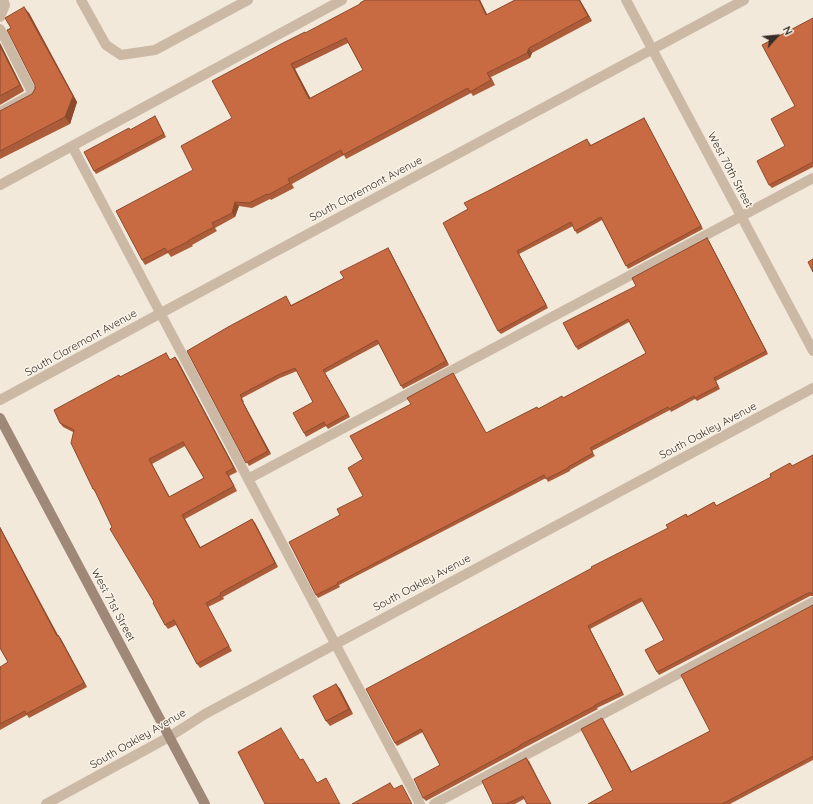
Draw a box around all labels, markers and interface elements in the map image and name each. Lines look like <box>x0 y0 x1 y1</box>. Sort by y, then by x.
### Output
north arrow <box>757 16 797 56</box>
text: N <box>780 24 796 37</box>
street label: West 70th Street <box>705 130 755 210</box>
street label: South Claremont Avenue <box>307 154 425 224</box>
street label: South Claremont Avenue <box>23 307 139 379</box>
street label: South Oakley Avenue <box>657 400 759 462</box>
street label: South Oakley Avenue <box>371 552 473 614</box>
street label: West 71st Street <box>88 566 138 644</box>
street label: South Oakley Avenue <box>88 706 188 772</box>

